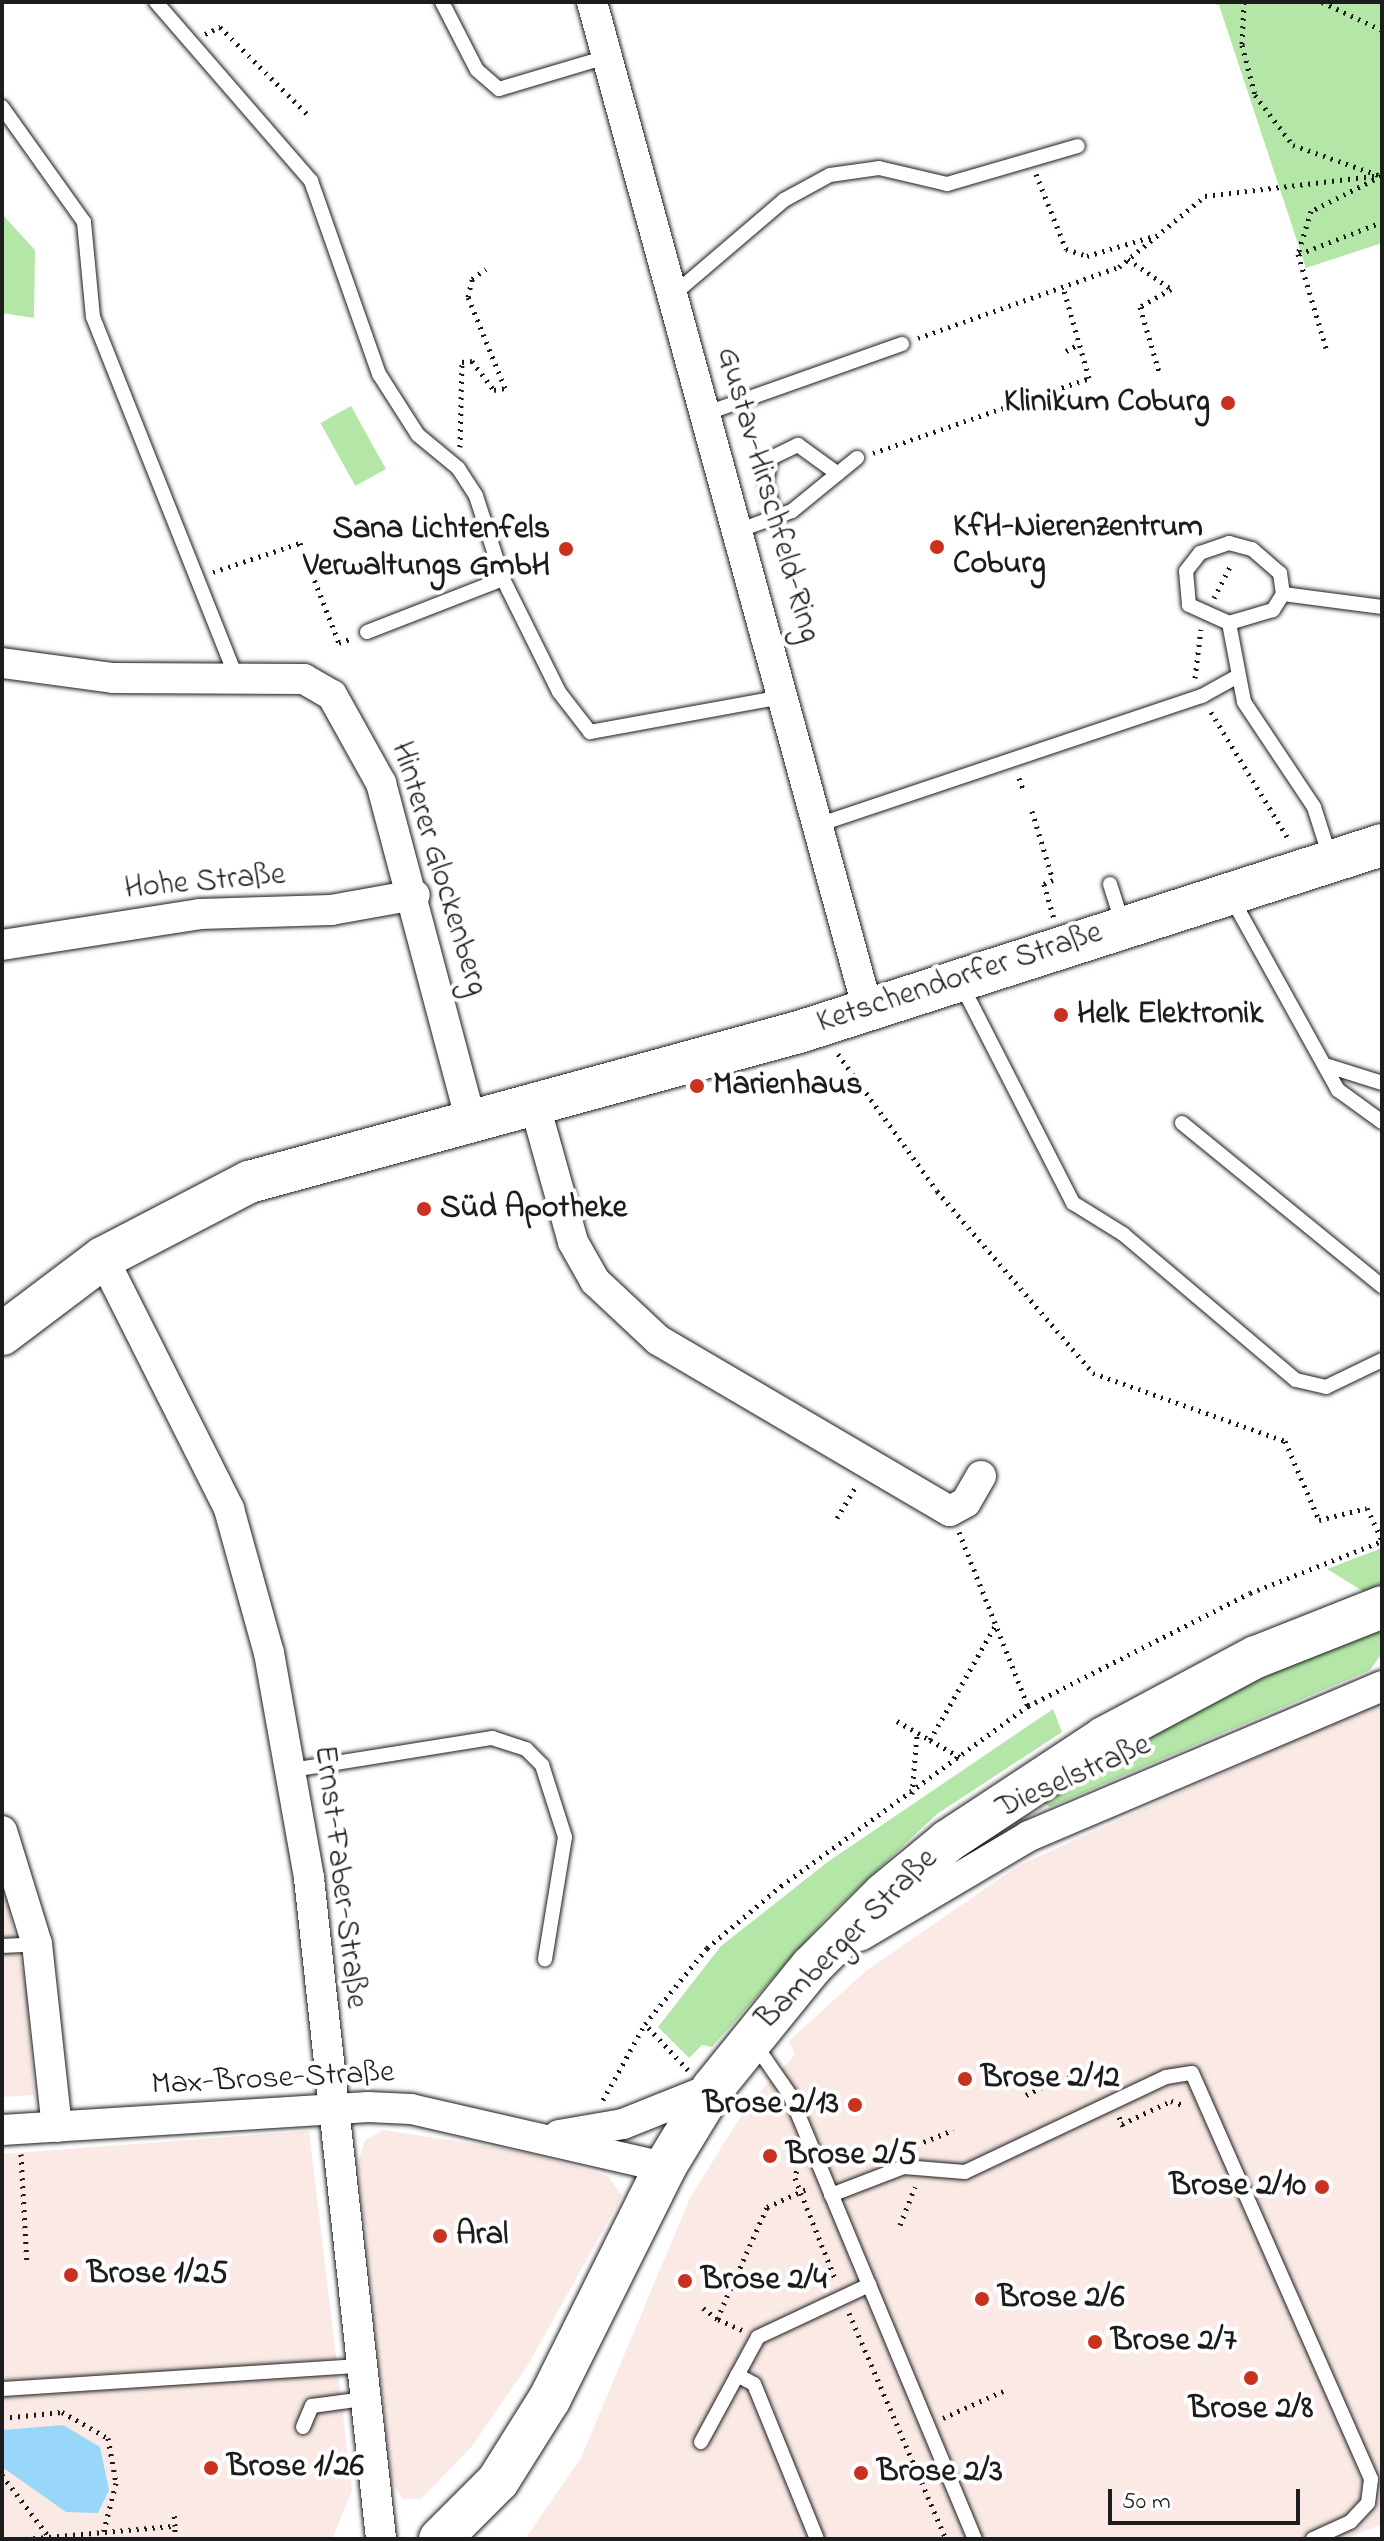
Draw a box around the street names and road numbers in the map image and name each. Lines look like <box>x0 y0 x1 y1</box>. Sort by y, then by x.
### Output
street label: Gustav-Hirschfeld-Ring <box>706 343 828 647</box>
street label: Hinterer Glockenberg <box>381 737 495 1001</box>
street label: Hohe Straße <box>123 857 287 909</box>
street label: Ketschendorfer Straße <box>813 915 1107 1043</box>
street label: Dieselstraße <box>991 1727 1157 1829</box>
street label: Ernst-Faber-Straße <box>304 1743 374 2011</box>
street label: Bamberger Straße <box>749 1841 947 2039</box>
street label: Max-Brose-Straße <box>150 2054 396 2106</box>

